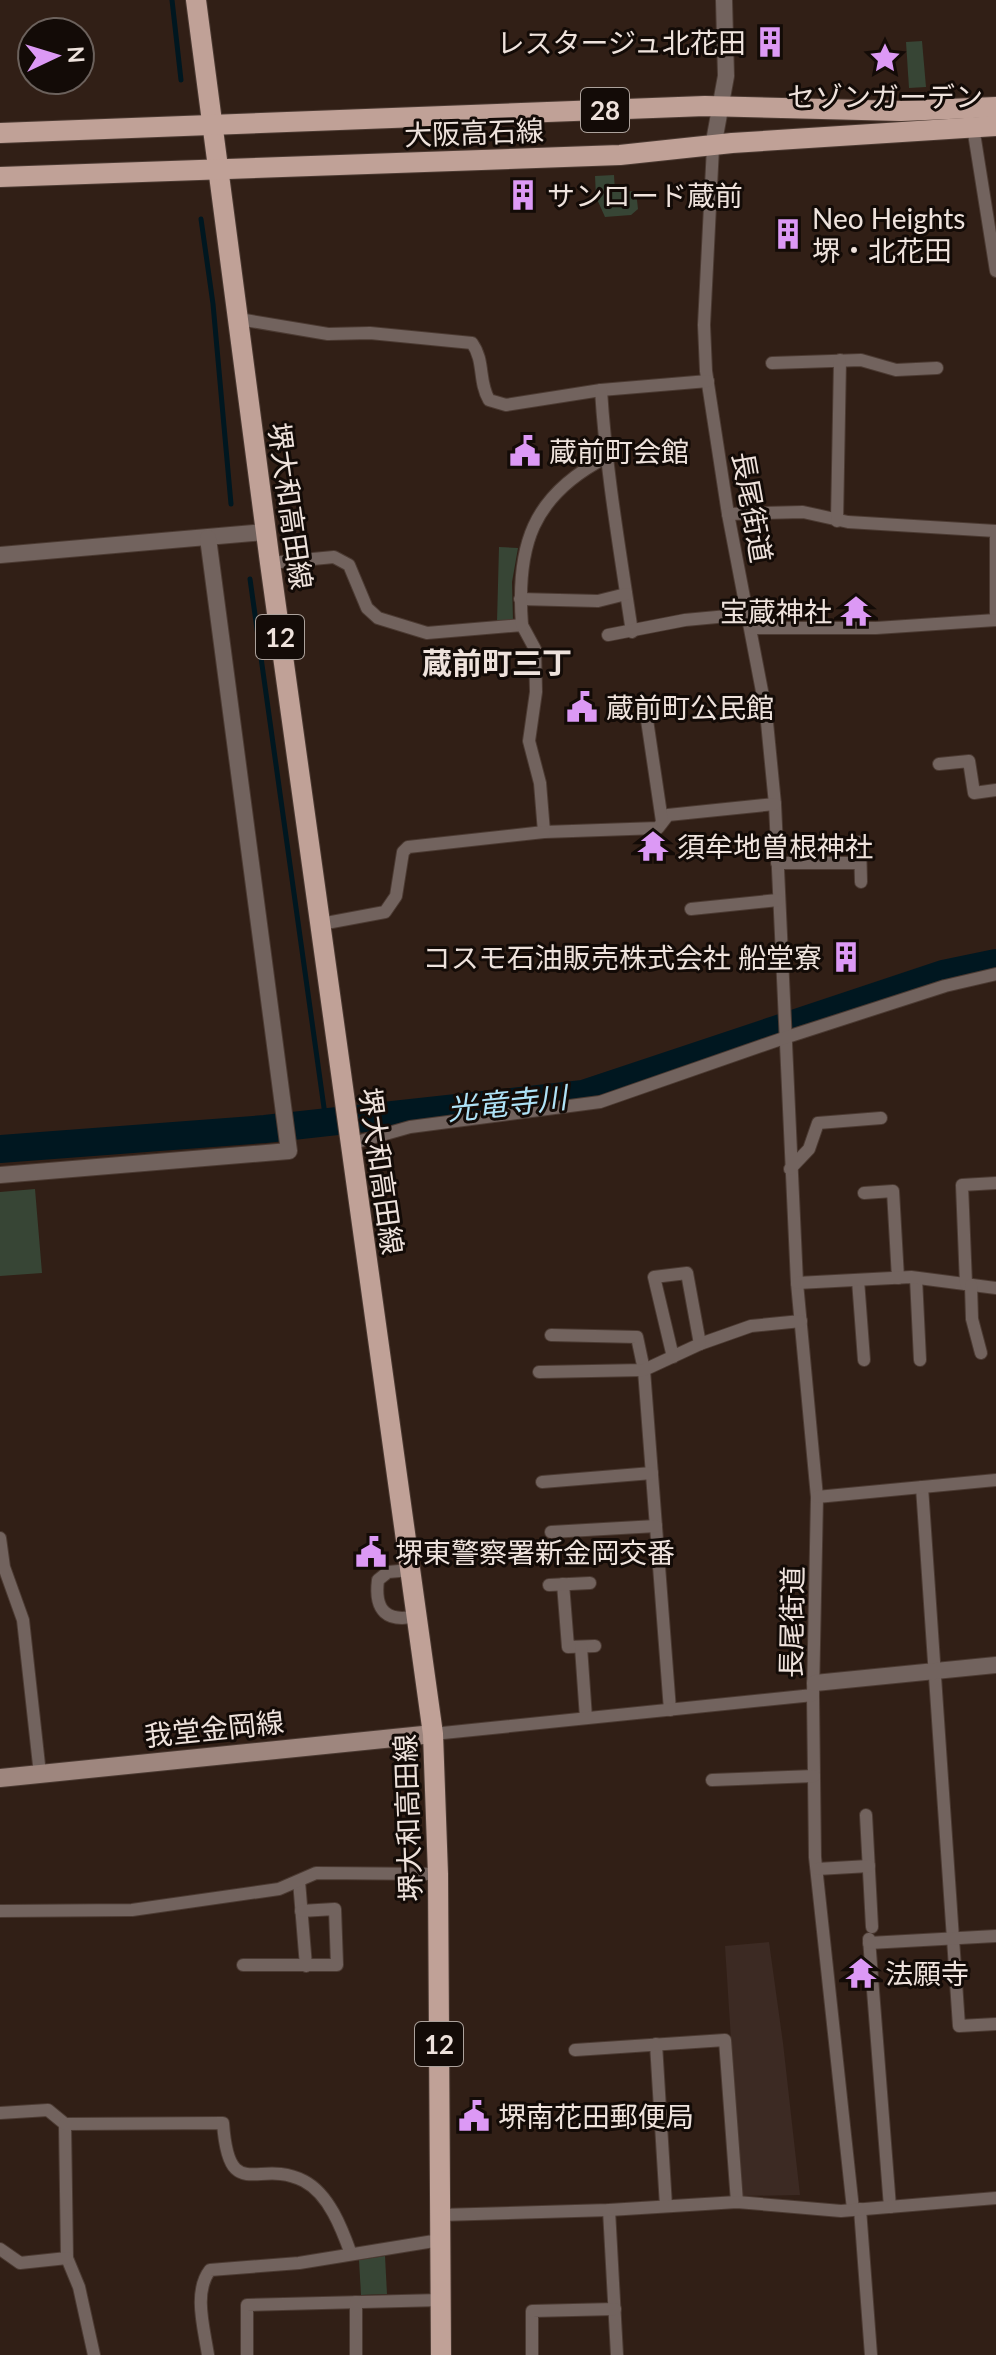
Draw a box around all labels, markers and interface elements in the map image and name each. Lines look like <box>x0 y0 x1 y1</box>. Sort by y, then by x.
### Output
north arrow <box>16 16 96 96</box>
place label: レスタージュ北花田 <box>497 25 746 59</box>
building icon: レスタージュ北花田 <box>753 25 787 59</box>
place icon: セゾンガーデン <box>868 41 902 75</box>
text: N <box>62 45 91 64</box>
place label: セゾンガーデン <box>787 79 983 113</box>
road number: 28 <box>581 88 629 132</box>
street label: 大阪高石線 <box>403 113 545 151</box>
building icon: サンロード蔵前 <box>506 178 540 212</box>
place label: サンロード蔵前 <box>547 178 743 212</box>
place label: Neo Heights 堺・北花田 <box>812 201 965 267</box>
building icon: Neo Heights 堺・北花田 <box>771 217 805 251</box>
street label: 堺大和高田線 <box>262 420 320 592</box>
public building icon: 蔵前町会館 <box>508 434 542 468</box>
place label: 蔵前町会館 <box>549 434 689 468</box>
street label: 長尾街道 <box>727 449 779 565</box>
place label: 宝蔵神社 <box>720 594 832 628</box>
temple icon: 宝蔵神社 <box>839 594 873 628</box>
road number: 12 <box>256 615 304 659</box>
district label: 蔵前町三丁 <box>422 644 572 680</box>
public building icon: 蔵前町公民館 <box>565 690 599 724</box>
place label: 蔵前町公民館 <box>606 690 774 724</box>
temple icon: 須牟地曽根神社 <box>636 829 670 863</box>
place label: 須牟地曽根神社 <box>677 829 873 863</box>
place label: コスモ石油販売株式会社 船堂寮 <box>423 940 822 974</box>
building icon: コスモ石油販売株式会社 船堂寮 <box>829 940 863 974</box>
water label: 光竜寺川 <box>445 1078 572 1126</box>
street label: 堺大和高田線 <box>353 1085 411 1257</box>
public building icon: 堺東警察署新金岡交番 <box>354 1535 388 1569</box>
place label: 堺東警察署新金岡交番 <box>395 1535 675 1569</box>
street label: 長尾街道 <box>773 1566 809 1678</box>
street label: 我堂金岡線 <box>143 1704 285 1752</box>
street label: 堺大和高田線 <box>387 1733 427 1903</box>
temple icon: 法願寺 <box>844 1956 878 1990</box>
place label: 法願寺 <box>885 1956 969 1990</box>
road number: 12 <box>415 2022 463 2066</box>
public building icon: 堺南花田郵便局 <box>457 2099 491 2133</box>
place label: 堺南花田郵便局 <box>498 2099 694 2133</box>

